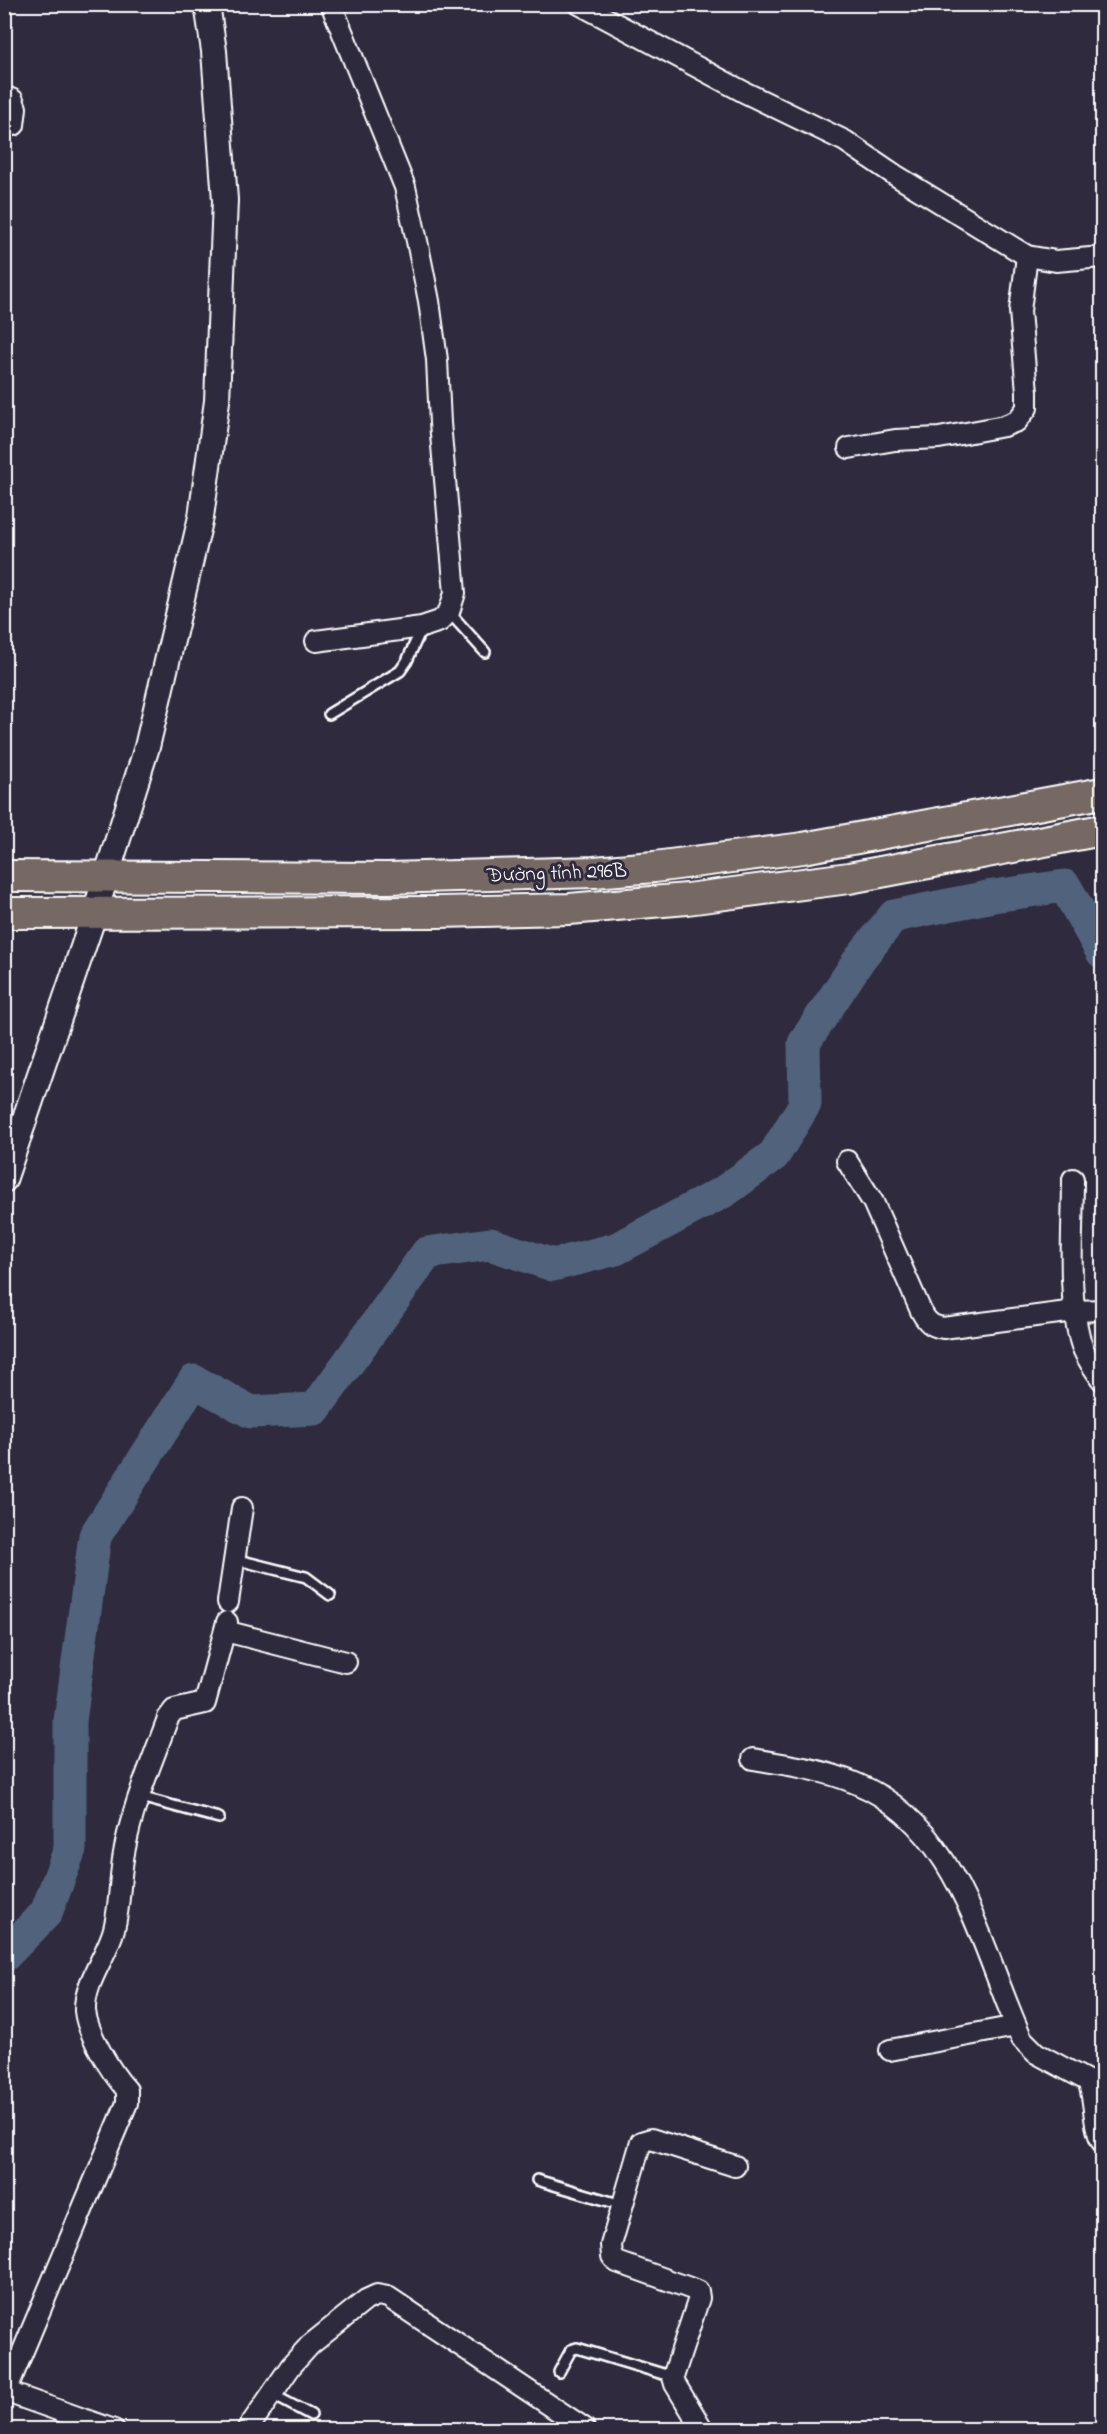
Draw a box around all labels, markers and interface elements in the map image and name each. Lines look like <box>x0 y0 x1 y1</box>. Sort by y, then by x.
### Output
street label: Đường tỉnh 296B <box>486 857 628 893</box>

